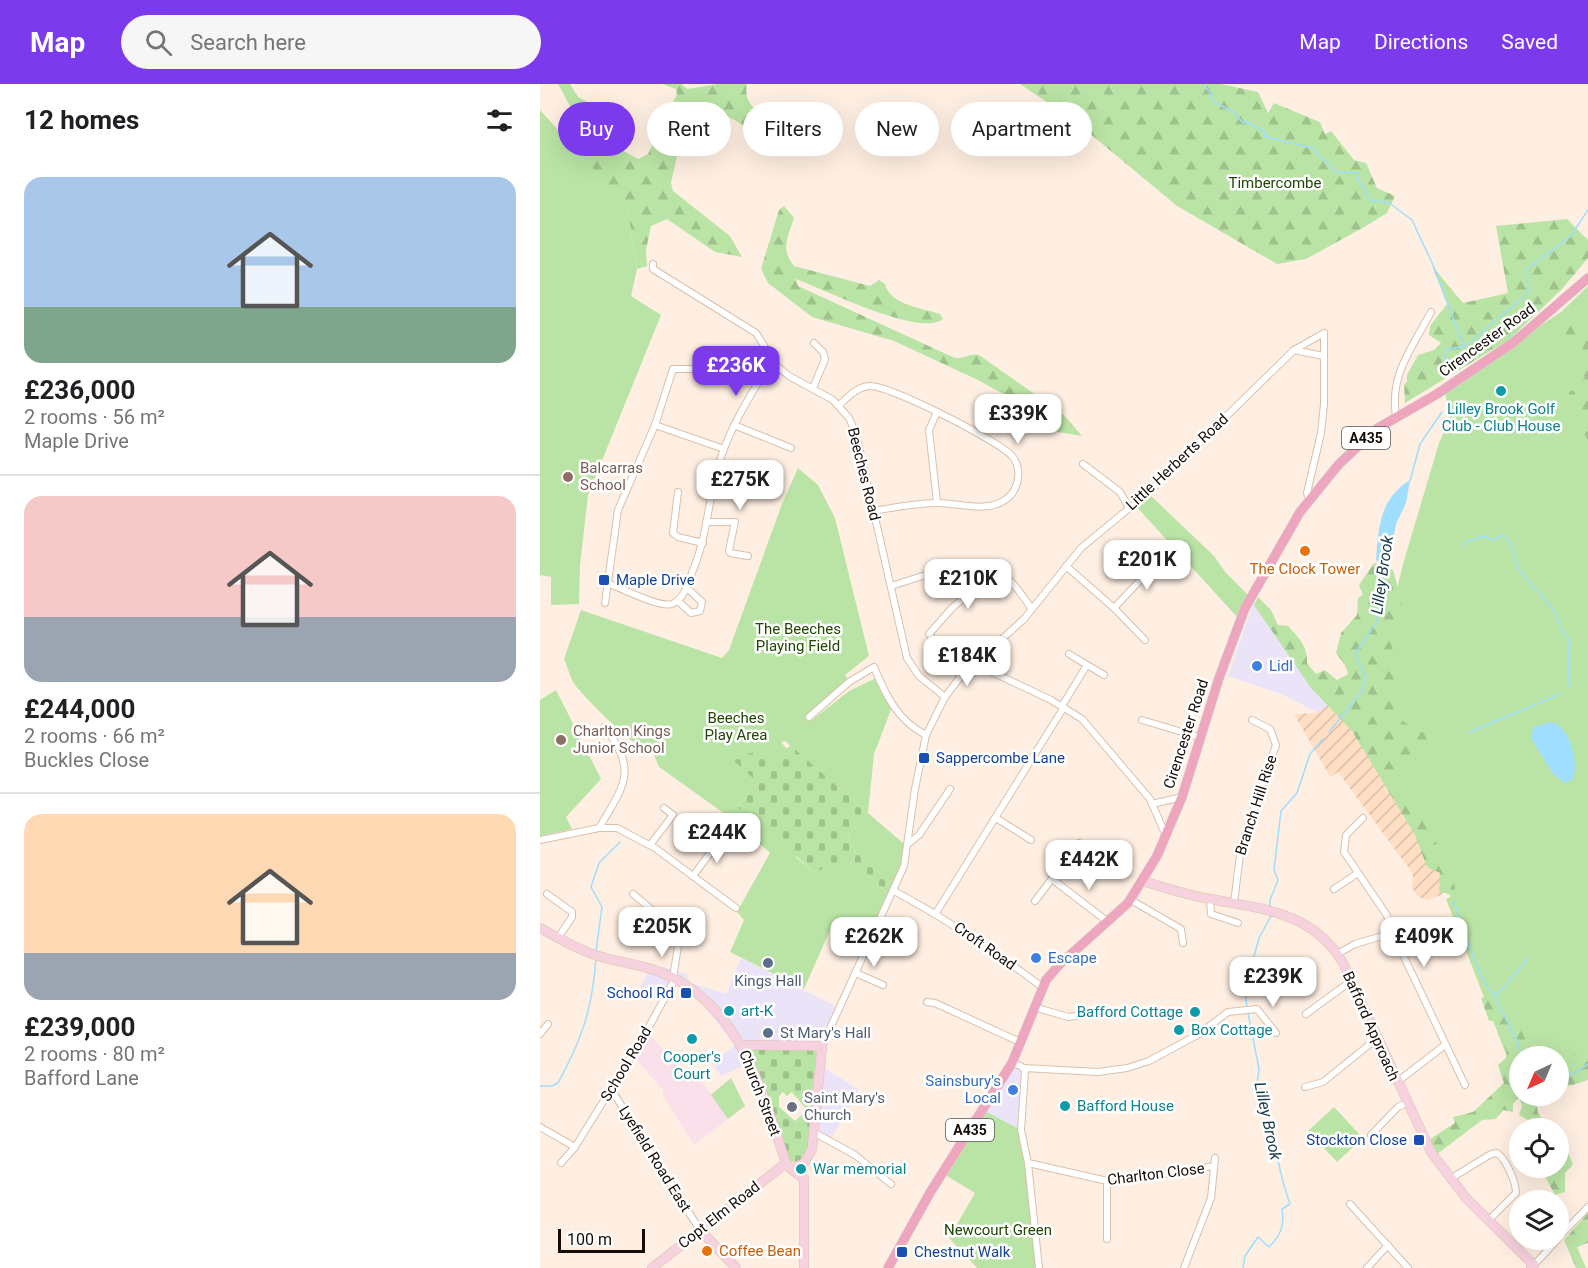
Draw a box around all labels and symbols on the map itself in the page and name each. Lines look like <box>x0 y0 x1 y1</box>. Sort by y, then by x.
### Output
park label: Timbercombe <box>1228 174 1322 192</box>
street label: Cirencester Road <box>1436 299 1538 381</box>
pin: £236K <box>694 346 778 397</box>
marker: Lilley Brook Golf Club - Club House <box>1494 384 1508 398</box>
pin: £339K <box>976 394 1060 445</box>
place label: Lilley Brook Golf Club - Club House <box>1442 400 1560 435</box>
street label: Little Herberts Road <box>1122 410 1232 514</box>
street label: Beeches Road <box>844 426 884 522</box>
road number: A435 <box>1342 427 1390 449</box>
place label: Balcarras School <box>580 459 643 494</box>
pin: £275K <box>698 460 782 511</box>
marker: Balcarras School <box>561 470 575 484</box>
water label: Lilley Brook <box>1367 533 1397 616</box>
pin: £201K <box>1105 540 1189 591</box>
marker: The Clock Tower <box>1298 544 1312 558</box>
pin: £210K <box>926 559 1010 610</box>
place label: The Clock Tower <box>1250 560 1360 578</box>
place label: Maple Drive <box>616 571 695 589</box>
marker: Maple Drive <box>597 573 611 587</box>
park label: The Beeches Playing Field <box>755 620 841 655</box>
pin: £184K <box>925 636 1009 687</box>
place label: Lidl <box>1269 657 1293 675</box>
marker: Lidl <box>1250 659 1264 673</box>
street label: Cirencester Road <box>1160 677 1212 791</box>
park label: Beeches Play Area <box>705 709 767 744</box>
place label: Charlton Kings Junior School <box>573 722 671 757</box>
marker: Charlton Kings Junior School <box>554 733 568 747</box>
place label: Sappercombe Lane <box>936 749 1065 767</box>
marker: Sappercombe Lane <box>917 751 931 765</box>
street label: Branch Hill Rise <box>1231 753 1281 857</box>
pin: £244K <box>675 813 759 864</box>
pin: £442K <box>1047 840 1131 891</box>
pin: £205K <box>620 907 704 958</box>
pin: £262K <box>832 917 916 968</box>
pin: £409K <box>1382 917 1466 968</box>
street label: Croft Road <box>951 918 1019 974</box>
place label: Escape <box>1048 949 1097 967</box>
marker: Escape <box>1029 951 1043 965</box>
marker: Kings Hall <box>761 956 775 970</box>
pin: £239K <box>1231 957 1315 1008</box>
street label: Bafford Approach <box>1339 968 1403 1084</box>
place label: Kings Hall <box>734 972 802 990</box>
place label: School Rd <box>607 984 674 1002</box>
marker: School Rd <box>679 986 693 1000</box>
place label: art-K <box>741 1002 774 1020</box>
place label: Bafford Cottage <box>1077 1003 1183 1021</box>
marker: art-K <box>722 1004 736 1018</box>
marker: Bafford Cottage <box>1188 1005 1202 1019</box>
place label: Box Cottage <box>1191 1021 1273 1039</box>
street label: School Road <box>597 1023 655 1105</box>
marker: Box Cottage <box>1172 1023 1186 1037</box>
place label: St Mary's Hall <box>780 1024 871 1042</box>
marker: St Mary's Hall <box>761 1026 775 1040</box>
marker: Cooper's Court <box>685 1032 699 1046</box>
north arrow <box>1509 1046 1569 1106</box>
street label: Church Street <box>735 1047 785 1139</box>
place label: Cooper's Court <box>663 1048 721 1083</box>
place label: Sainsbury's Local <box>925 1072 1001 1107</box>
water label: Lilley Brook <box>1250 1080 1286 1163</box>
marker: Sainsbury's Local <box>1006 1083 1020 1097</box>
place label: Saint Mary's Church <box>804 1089 885 1124</box>
place label: Bafford House <box>1077 1097 1174 1115</box>
marker: Bafford House <box>1058 1099 1072 1113</box>
marker: Saint Mary's Church <box>785 1100 799 1114</box>
street label: Lyefield Road East <box>615 1103 695 1215</box>
road number: A435 <box>946 1119 994 1141</box>
place label: Stockton Close <box>1306 1131 1407 1149</box>
marker: Stockton Close <box>1412 1133 1426 1147</box>
street label: Charlton Close <box>1106 1159 1206 1189</box>
place label: War memorial <box>813 1160 906 1178</box>
marker: War memorial <box>794 1162 808 1176</box>
street label: Copt Elm Road <box>675 1177 763 1253</box>
park label: Newcourt Green <box>944 1221 1052 1239</box>
scale bar <box>558 1226 645 1254</box>
place label: Coffee Bean <box>719 1242 801 1260</box>
place label: Chestnut Walk <box>914 1243 1011 1261</box>
marker: Coffee Bean <box>700 1244 714 1258</box>
marker: Chestnut Walk <box>895 1245 909 1259</box>

